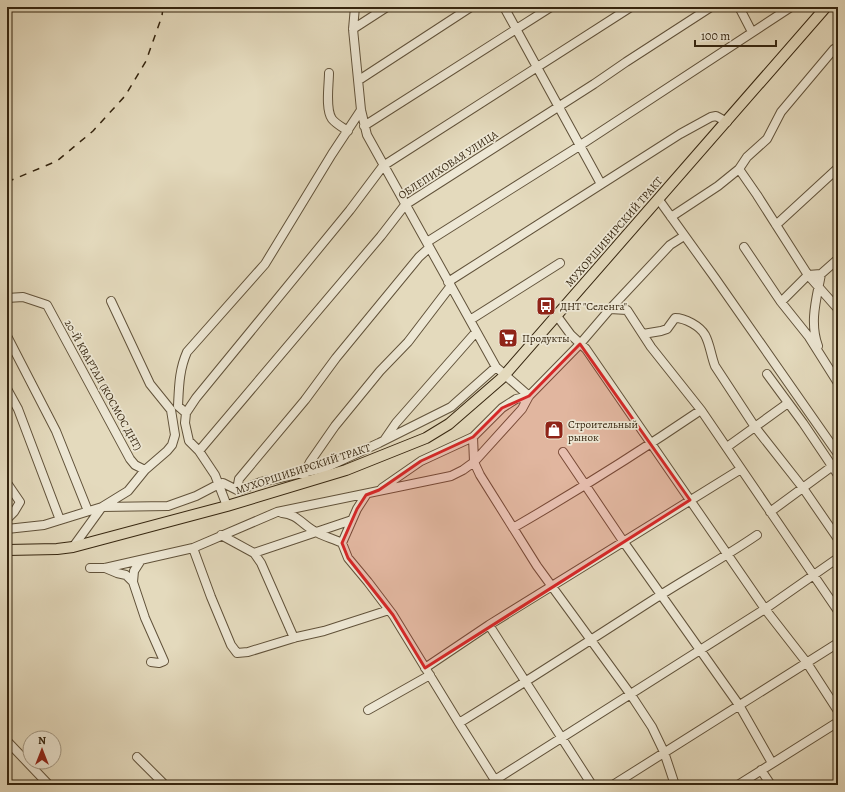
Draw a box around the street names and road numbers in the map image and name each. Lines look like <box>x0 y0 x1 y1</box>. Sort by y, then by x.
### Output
street label: ОБЛЕПИХОВАЯ УЛИЦА <box>395 127 501 203</box>
street label: МУХОРШИБИРСКИЙ ТРАКТ <box>562 174 666 290</box>
street label: 20-Й КВАРТАЛ (КОСМОС ДНТ) <box>61 317 145 453</box>
street label: МУХОРШИБИРСКИЙ ТРАКТ <box>234 440 372 498</box>

